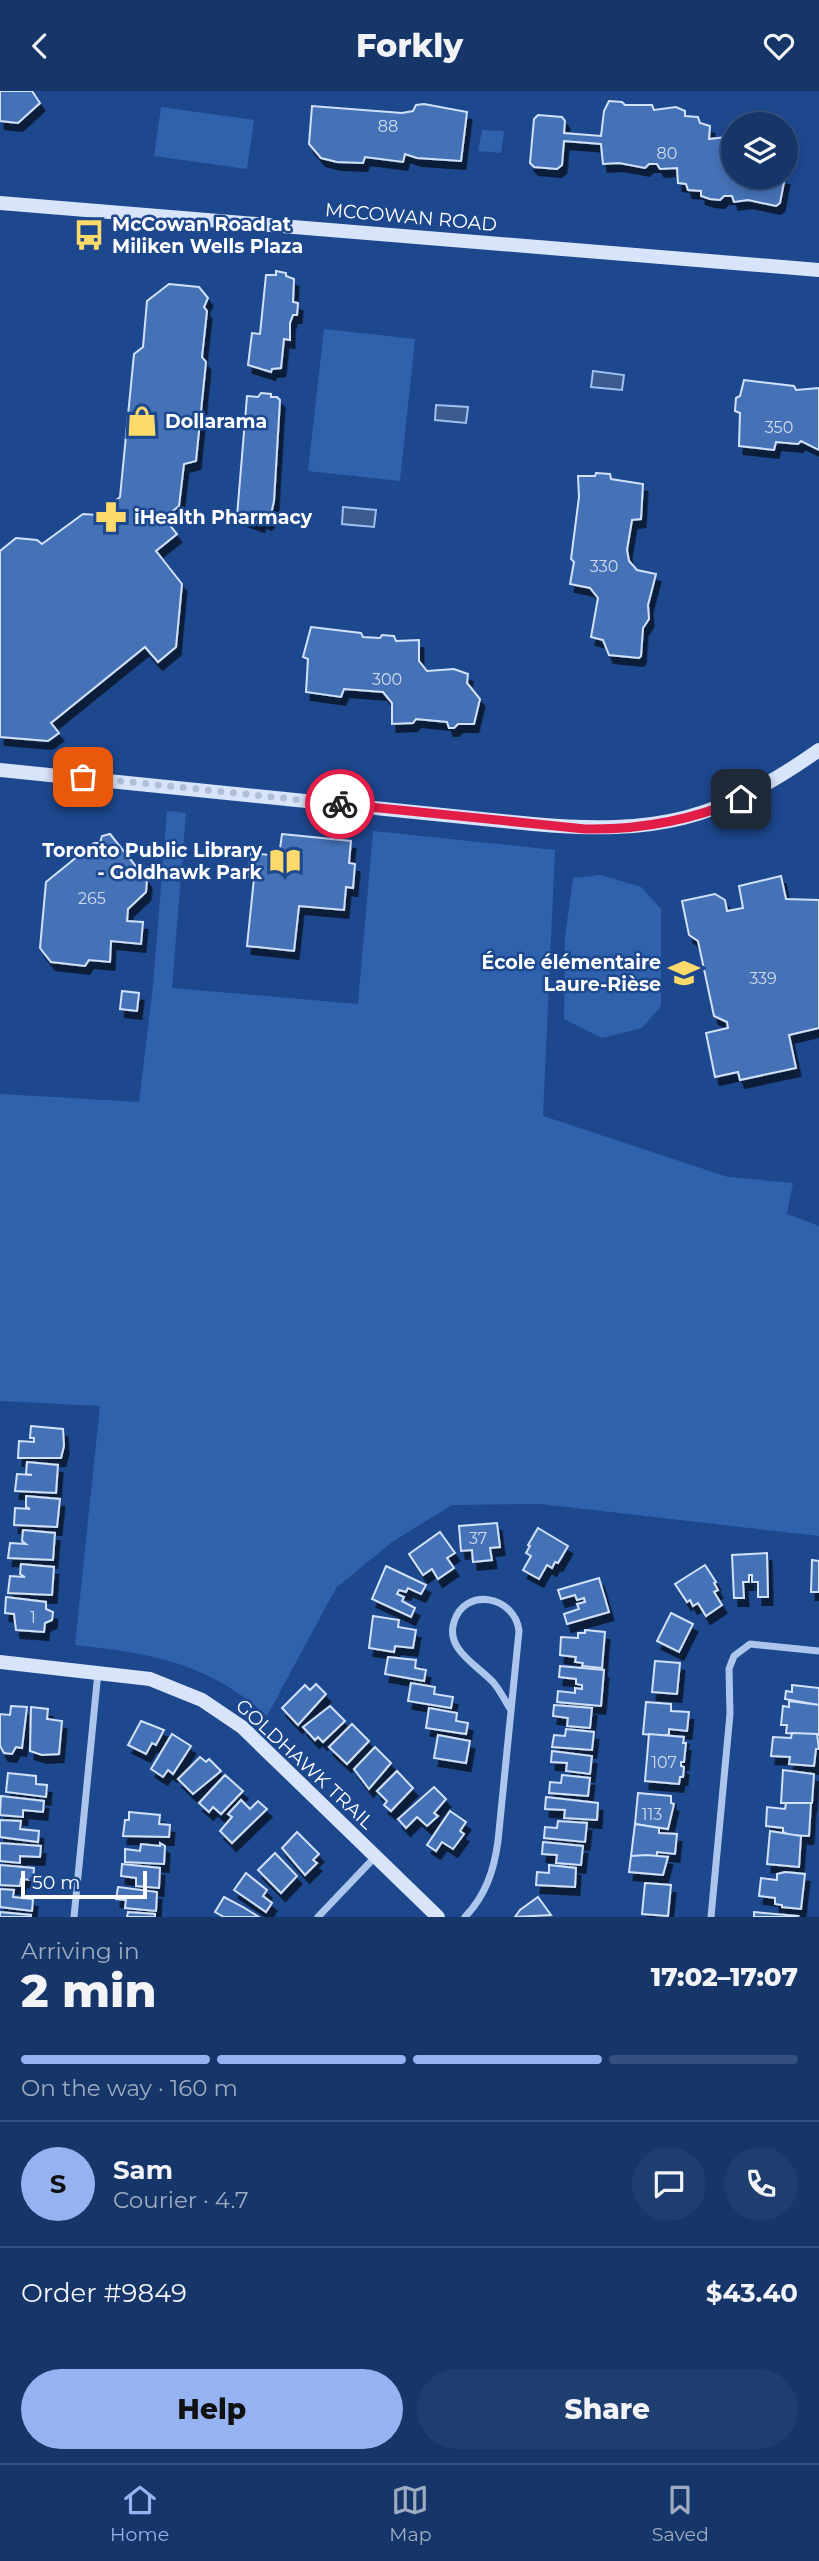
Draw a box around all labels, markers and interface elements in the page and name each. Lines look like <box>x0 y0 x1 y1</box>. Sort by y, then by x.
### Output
text: Forkly <box>356 26 463 65</box>
icon: back <box>21 27 59 65</box>
icon: heart <box>760 27 798 65</box>
map controls <box>721 112 798 189</box>
button: layers <box>721 112 798 189</box>
house number: 88 <box>378 117 398 136</box>
house number: 80 <box>657 144 677 163</box>
street label: MCCOWAN ROAD <box>324 198 498 236</box>
place label: McCowan Road at Miliken Wells Plaza <box>112 213 303 258</box>
bus stop icon: McCowan Road at Miliken Wells Plaza <box>72 218 106 252</box>
shop icon: Dollarama <box>125 404 159 438</box>
place label: Dollarama <box>165 410 267 433</box>
house number: 350 <box>765 418 793 437</box>
pharmacy icon: iHealth Pharmacy <box>94 500 128 534</box>
place label: iHealth Pharmacy <box>134 506 313 529</box>
house number: 330 <box>590 557 618 576</box>
house number: 300 <box>372 670 402 689</box>
pin <box>53 747 113 807</box>
icon: bag <box>64 758 102 796</box>
courier <box>305 769 375 839</box>
pin <box>711 769 771 829</box>
icon: home <box>722 780 760 818</box>
icon: bike <box>321 785 359 823</box>
place label: Toronto Public Library - Goldhawk Park <box>42 839 263 884</box>
library icon: Toronto Public Library - Goldhawk Park <box>268 844 302 878</box>
house number: 265 <box>78 889 106 908</box>
place label: École élémentaire Laure-Rièse <box>481 951 661 996</box>
school or university icon: École élémentaire Laure-Rièse <box>667 956 701 990</box>
house number: 339 <box>749 969 777 988</box>
house number: 37 <box>469 1529 487 1548</box>
house number: 1 <box>30 1608 36 1627</box>
street label: GOLDHAWK TRAIL <box>231 1694 379 1834</box>
house number: 107 <box>651 1753 677 1772</box>
house number: 113 <box>642 1805 662 1824</box>
scale bar <box>21 1868 147 1900</box>
text: 50 m <box>32 1871 80 1894</box>
text: Arriving in <box>21 1937 140 1965</box>
text: 17:02–17:07 <box>651 1961 798 1993</box>
text: 2 min <box>21 1962 156 2019</box>
text: On the way · 160 m <box>21 2074 238 2102</box>
button: chat <box>632 2147 706 2221</box>
button: phone <box>724 2147 798 2221</box>
text: Sam <box>113 2154 173 2186</box>
text: S <box>50 2168 66 2200</box>
text: Courier · 4.7 <box>113 2186 249 2214</box>
text: Order #9849 <box>21 2277 187 2309</box>
text: $43.40 <box>706 2277 798 2309</box>
button: Help <box>21 2369 403 2449</box>
button: Share <box>417 2369 798 2449</box>
tab: Home <box>110 2481 169 2546</box>
tab: Map <box>389 2481 432 2546</box>
tab: Saved <box>652 2481 709 2546</box>

